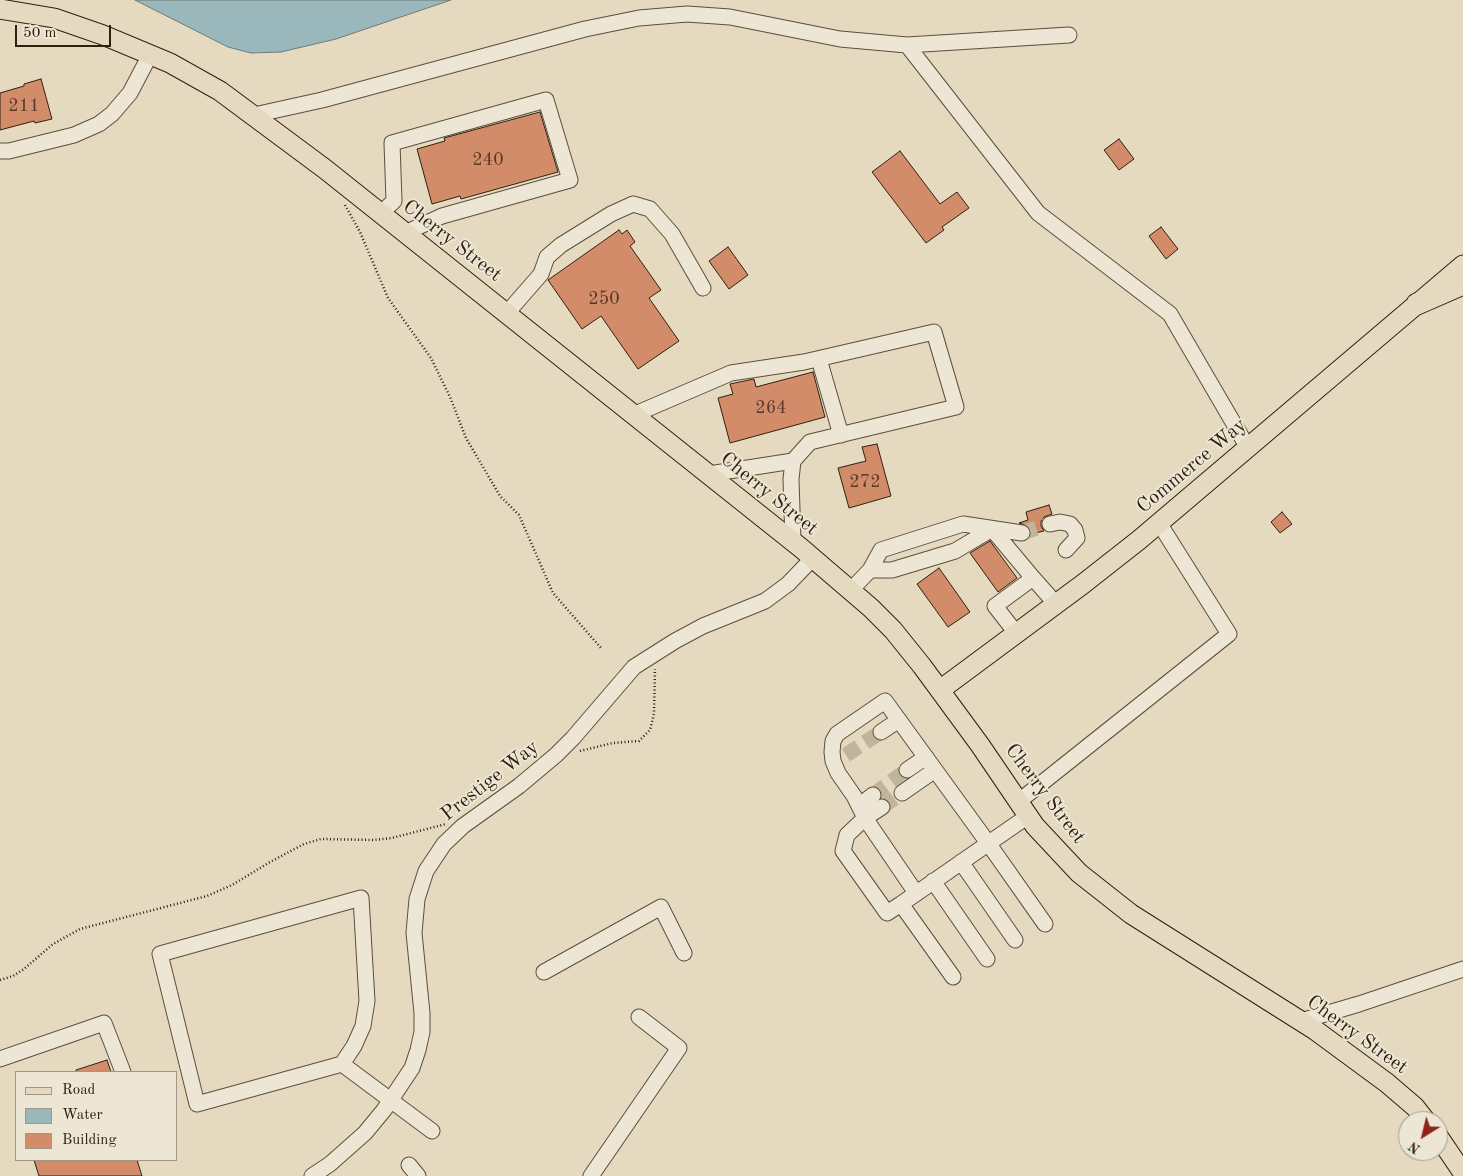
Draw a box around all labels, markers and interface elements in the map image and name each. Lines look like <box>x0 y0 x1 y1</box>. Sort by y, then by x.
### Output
scale bar <box>18 15 114 47</box>
text: 50 m <box>23 26 57 41</box>
house number: 211 <box>8 95 40 117</box>
house number: 240 <box>472 149 504 171</box>
street label: Cherry Street <box>398 195 506 287</box>
house number: 250 <box>588 288 620 310</box>
house number: 264 <box>755 397 787 419</box>
street label: Commerce Way <box>1132 413 1252 519</box>
street label: Cherry Street <box>715 447 823 541</box>
house number: 272 <box>849 471 881 493</box>
street label: Prestige Way <box>436 735 544 827</box>
street label: Cherry Street <box>1000 739 1090 849</box>
street label: Cherry Street <box>1302 990 1412 1080</box>
legend <box>15 1071 178 1161</box>
text: Road <box>62 1083 95 1098</box>
text: Water <box>62 1108 103 1123</box>
north arrow <box>1398 1111 1448 1161</box>
text: Building <box>62 1133 117 1148</box>
text: N <box>1406 1139 1423 1156</box>

